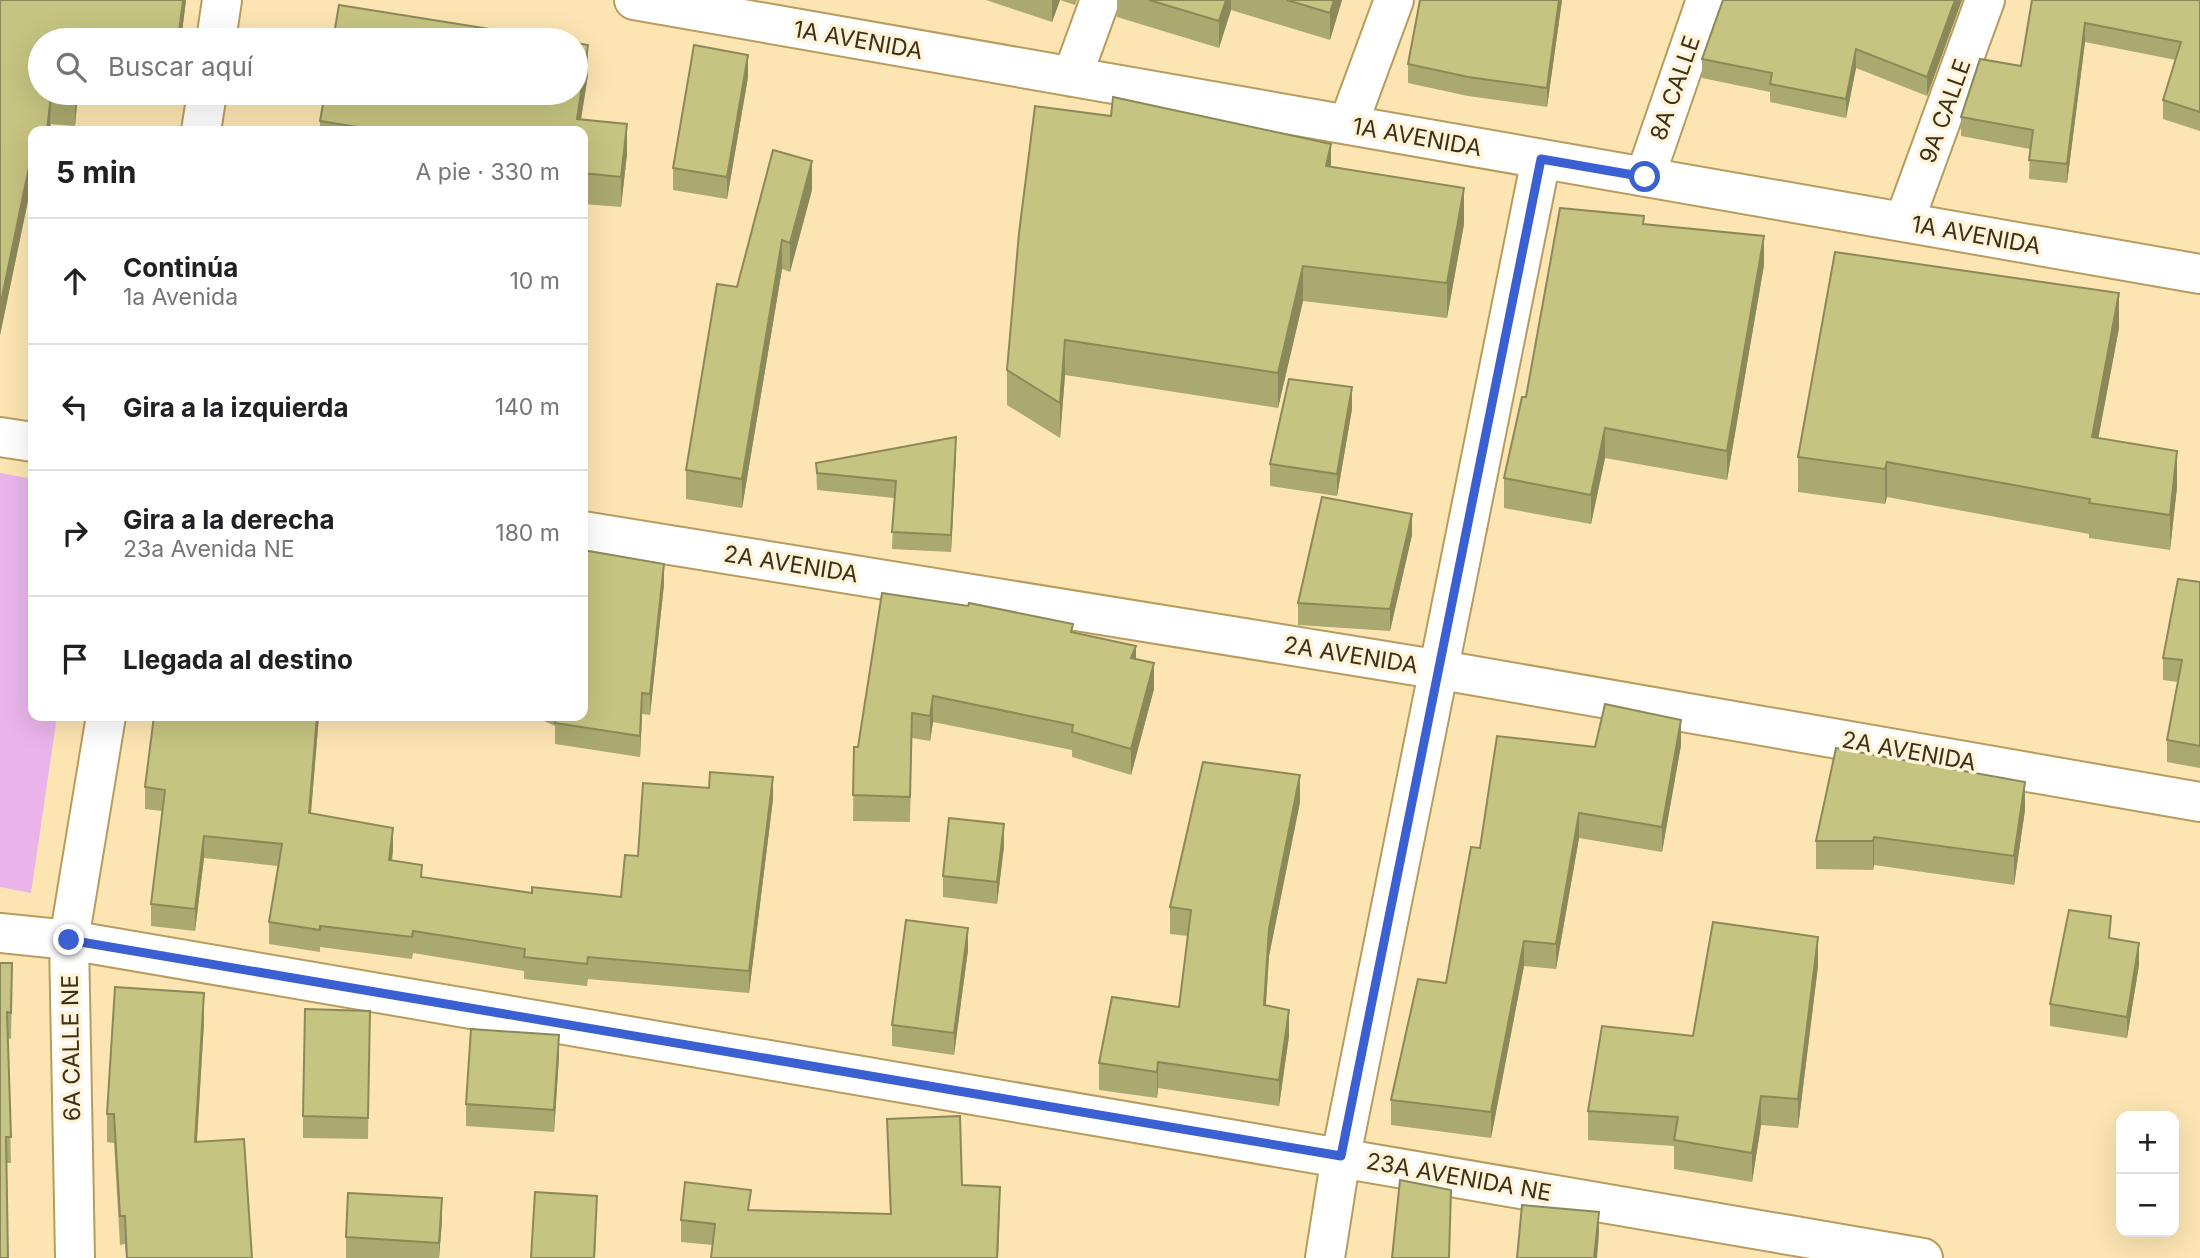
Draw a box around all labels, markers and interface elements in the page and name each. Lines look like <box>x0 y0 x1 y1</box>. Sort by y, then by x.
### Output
street label: 1A AVENIDA <box>791 15 925 65</box>
search box <box>28 28 588 105</box>
street label: 8A CALLE <box>1644 32 1706 144</box>
icon: search <box>52 48 90 86</box>
text: Buscar aquí <box>108 51 253 82</box>
street label: 9A CALLE <box>1913 55 1977 167</box>
street label: 1A AVENIDA <box>1350 112 1484 162</box>
text: 5 min <box>56 154 136 190</box>
text: A pie · 330 m <box>415 158 560 186</box>
route start <box>1629 161 1660 192</box>
street label: 1A AVENIDA <box>1909 210 2043 260</box>
text: Continúa <box>123 252 238 283</box>
icon: ahead <box>56 262 94 300</box>
text: 10 m <box>510 267 560 295</box>
text: 1a Avenida <box>123 283 238 311</box>
icon: left <box>56 388 94 426</box>
text: Gira a la izquierda <box>123 392 349 423</box>
text: 140 m <box>495 393 560 421</box>
text: Gira a la derecha <box>123 504 335 535</box>
icon: right <box>56 514 94 552</box>
text: 180 m <box>495 519 560 547</box>
text: 23a Avenida NE <box>123 535 295 563</box>
street label: 2A AVENIDA <box>722 540 860 588</box>
street label: 2A AVENIDA <box>1282 631 1420 679</box>
icon: arrive <box>56 640 94 678</box>
text: Llegada al destino <box>123 644 353 675</box>
street label: 2A AVENIDA <box>1840 725 1978 777</box>
route end <box>53 924 84 955</box>
street label: 6A CALLE NE <box>56 975 86 1121</box>
map controls <box>2116 1111 2179 1237</box>
button: + <box>2116 1111 2179 1174</box>
street label: 23A AVENIDA NE <box>1364 1147 1554 1207</box>
button: − <box>2116 1174 2179 1237</box>

